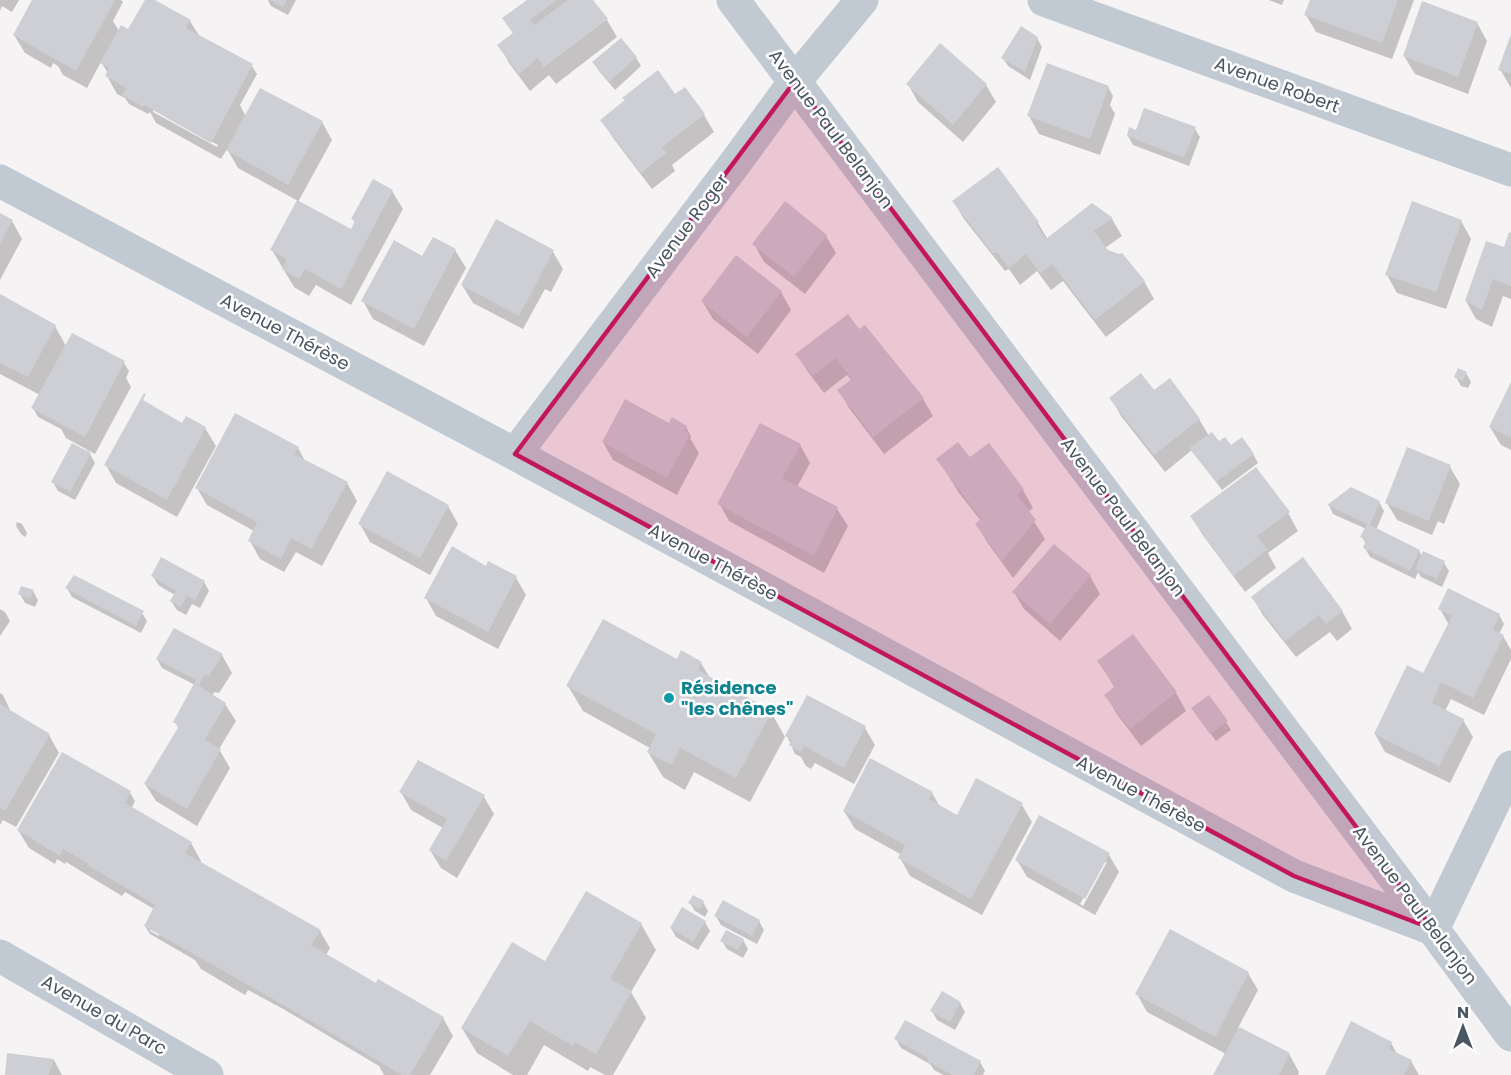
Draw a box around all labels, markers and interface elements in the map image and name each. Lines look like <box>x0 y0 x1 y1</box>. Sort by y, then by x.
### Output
street label: Avenue Paul Belanjon <box>763 44 900 214</box>
street label: Avenue Robert <box>1211 50 1343 119</box>
street label: Avenue Roger <box>639 168 734 283</box>
street label: Avenue Thérèse <box>216 287 354 376</box>
street label: Avenue Paul Belanjon <box>1055 432 1192 602</box>
street label: Avenue Thérèse <box>644 517 782 606</box>
place label: Résidence "les chênes" <box>681 675 793 721</box>
marker: Résidence "les chênes" <box>662 691 676 705</box>
street label: Avenue Thérèse <box>1072 749 1210 838</box>
street label: Avenue Paul Belanjon <box>1347 820 1484 990</box>
street label: Avenue du Parc <box>37 968 172 1061</box>
north arrow <box>1433 997 1493 1057</box>
text: N <box>1457 1001 1469 1024</box>

